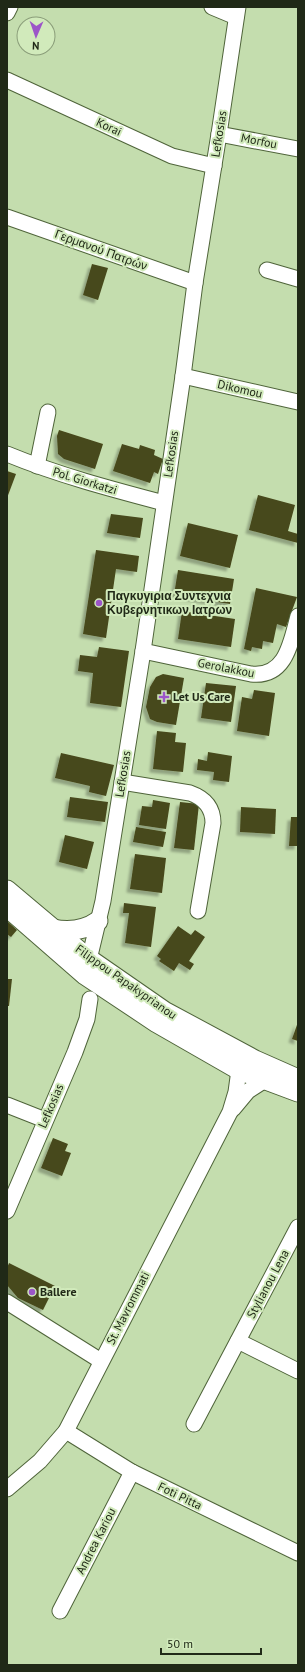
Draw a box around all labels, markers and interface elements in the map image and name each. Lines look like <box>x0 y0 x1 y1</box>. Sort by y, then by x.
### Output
north arrow <box>16 16 56 56</box>
text: N <box>32 39 40 53</box>
street label: Lefkosias <box>207 110 230 158</box>
street label: Korai <box>94 114 124 139</box>
street label: Morfou <box>240 130 278 151</box>
street label: Γερμανού Πατρών <box>53 226 149 273</box>
street label: Dikomou <box>216 376 264 401</box>
street label: Lefkosias <box>160 430 181 478</box>
street label: Pol. Giorkatzi <box>51 464 119 497</box>
place label: Παγκυγιρια Συντεχνια Κυβερνητικων Ιατρων <box>107 588 233 617</box>
marker: Παγκυγιρια Συντεχνια Κυβερνητικων Ιατρων <box>94 598 104 608</box>
street label: Gerolakkou <box>196 655 256 680</box>
place label: Let Us Care <box>173 689 230 704</box>
marker: Let Us Care <box>158 691 170 703</box>
street label: Lefkosias <box>111 750 134 798</box>
street label: Filippou Papakyprianou <box>73 941 180 1022</box>
street label: Lefkosias <box>35 1081 67 1130</box>
street label: Stylianou Lena <box>243 1247 292 1321</box>
street label: St. Mavrommati <box>103 1269 152 1347</box>
place label: Ballere <box>40 1284 77 1299</box>
marker: Ballere <box>27 1287 37 1297</box>
street label: Foti Pitta <box>156 1478 205 1513</box>
street label: Andrea Kariou <box>72 1505 119 1576</box>
scale bar <box>161 1630 261 1656</box>
text: 50 m <box>167 1636 193 1651</box>

